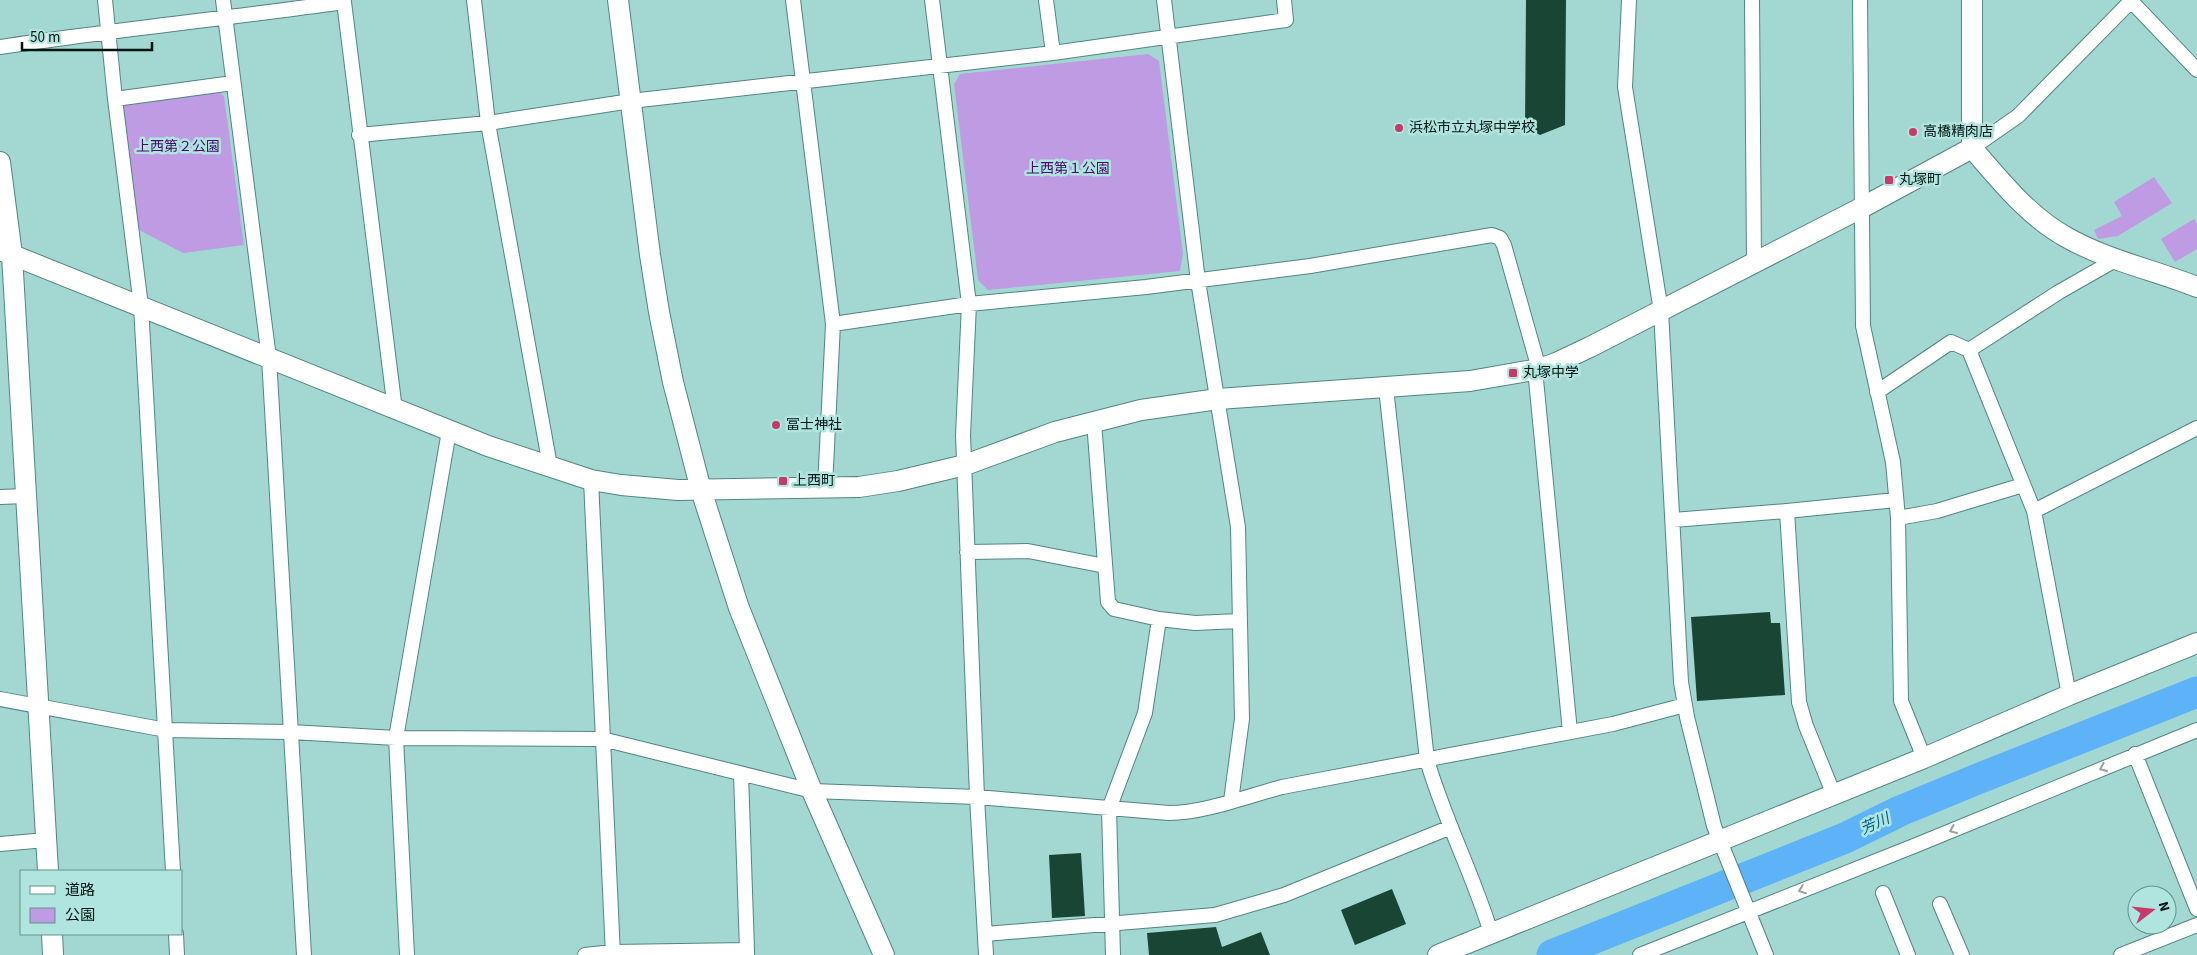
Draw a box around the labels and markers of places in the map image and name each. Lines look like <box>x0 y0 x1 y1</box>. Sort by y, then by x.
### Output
place label: 浜松市立丸塚中学校 <box>1409 118 1535 138</box>
marker: 浜松市立丸塚中学校 <box>1393 122 1405 134</box>
place label: 高橋精肉店 <box>1923 122 1993 142</box>
marker: 高橋精肉店 <box>1907 126 1919 138</box>
place label: 丸塚町 <box>1899 170 1941 190</box>
marker: 丸塚町 <box>1883 174 1895 186</box>
place label: 丸塚中学 <box>1523 363 1579 383</box>
marker: 丸塚中学 <box>1507 367 1519 379</box>
place label: 冨士神社 <box>786 415 842 435</box>
marker: 冨士神社 <box>770 419 782 431</box>
place label: 上西町 <box>793 471 835 491</box>
marker: 上西町 <box>777 475 789 487</box>

